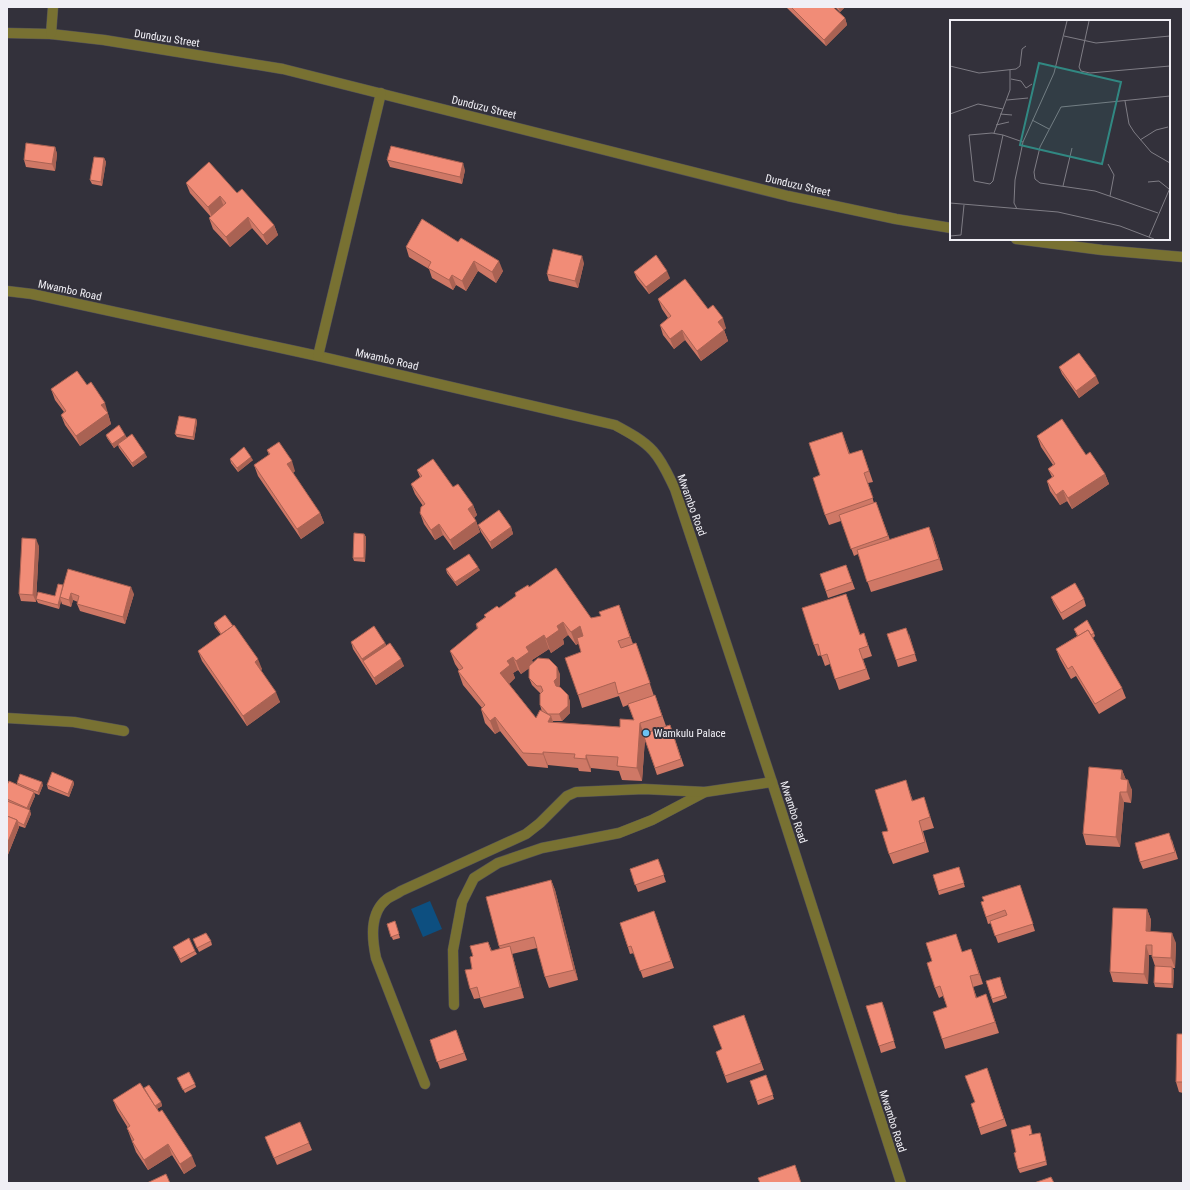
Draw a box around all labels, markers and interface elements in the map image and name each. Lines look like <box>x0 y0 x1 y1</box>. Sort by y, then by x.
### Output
inset map <box>950 20 1170 240</box>
street label: Dunduzu Street <box>133 27 201 50</box>
street label: Dunduzu Street <box>450 93 518 122</box>
street label: Dunduzu Street <box>764 172 832 199</box>
street label: Mwambo Road <box>37 277 103 304</box>
street label: Mwambo Road <box>354 346 420 373</box>
street label: Mwambo Road <box>674 473 709 538</box>
place label: Wamkulu Palace <box>654 727 726 740</box>
marker: Wamkulu Palace <box>641 728 651 738</box>
street label: Mwambo Road <box>777 779 810 845</box>
street label: Mwambo Road <box>876 1088 909 1154</box>

